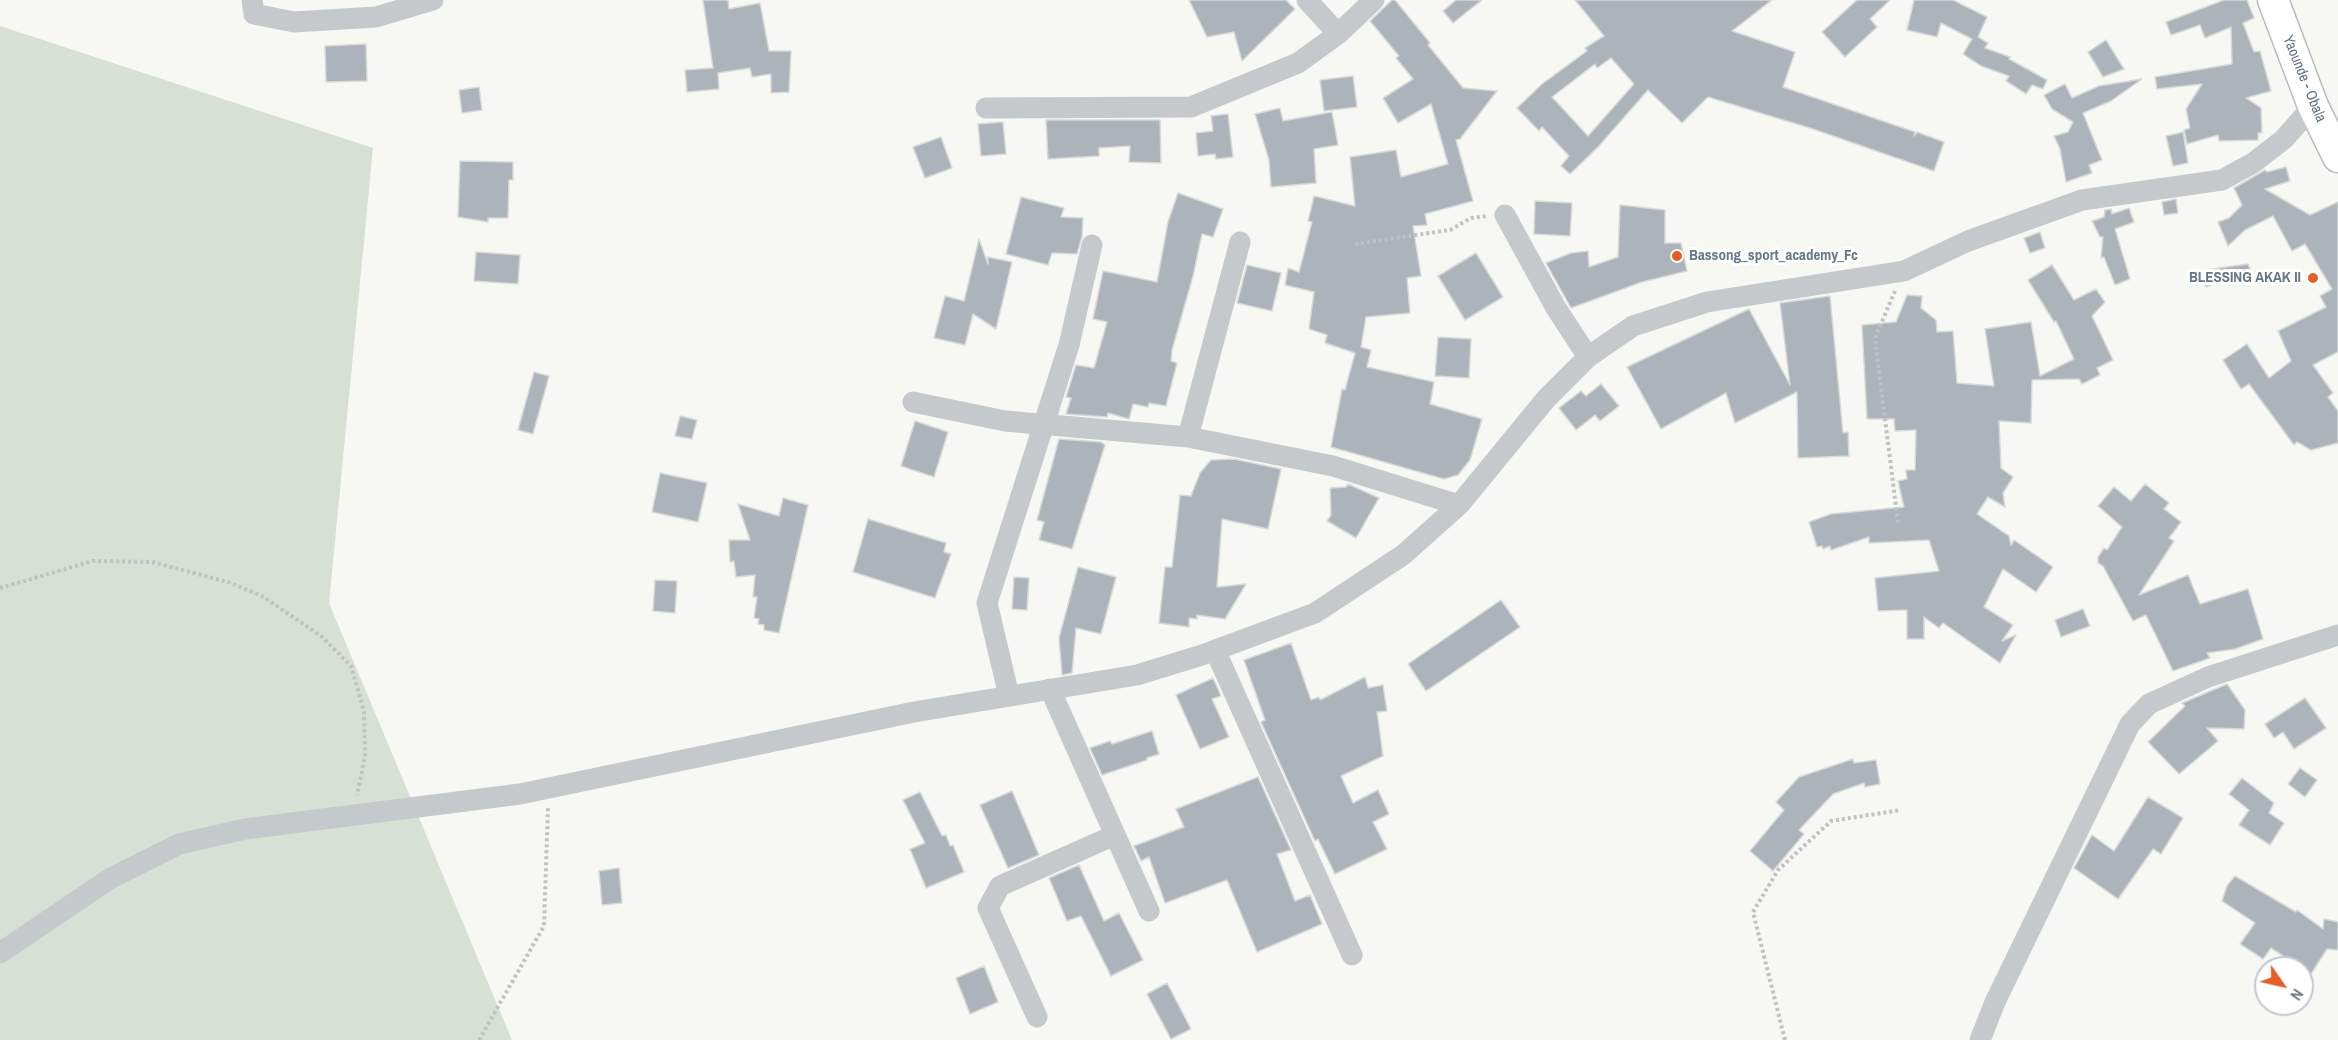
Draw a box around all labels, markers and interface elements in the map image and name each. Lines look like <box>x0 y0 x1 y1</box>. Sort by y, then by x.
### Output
street label: Yaounde - Obala <box>2278 33 2330 125</box>
place label: Bassong_sport_academy_Fc <box>1689 247 1858 265</box>
marker: Bassong_sport_academy_Fc <box>1670 249 1684 263</box>
place label: BLESSING AKAK II <box>2189 269 2301 287</box>
marker: BLESSING AKAK II <box>2306 271 2320 285</box>
north arrow <box>2254 956 2314 1016</box>
text: N <box>2285 985 2309 1005</box>

